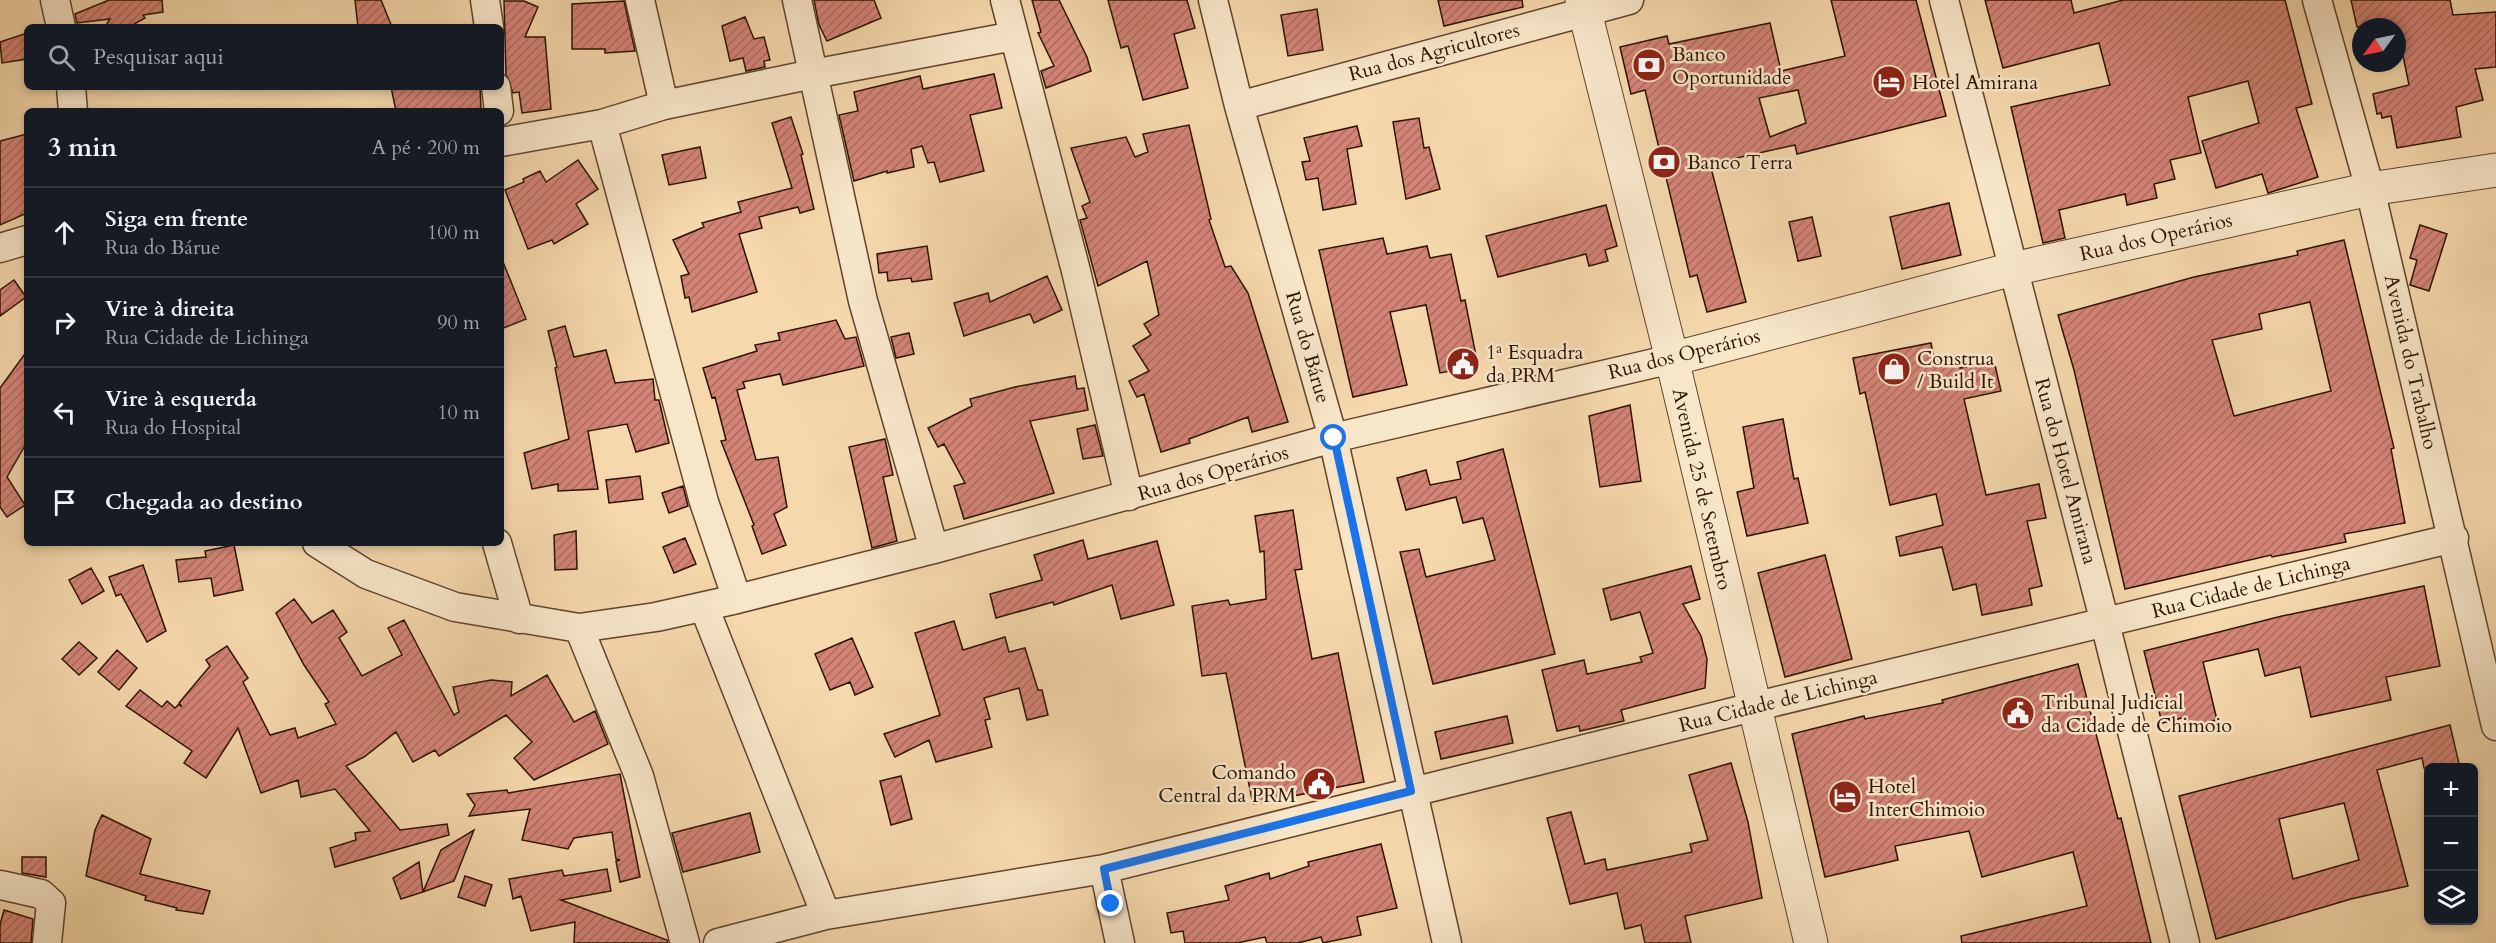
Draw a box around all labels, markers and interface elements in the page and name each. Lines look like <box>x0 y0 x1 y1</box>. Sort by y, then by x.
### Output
street label: Rua dos Agricultores <box>1345 16 1523 88</box>
north arrow <box>2352 18 2406 72</box>
search box <box>24 24 504 90</box>
icon: search <box>45 41 78 74</box>
place label: Banco Oportunidade <box>1672 41 1791 91</box>
text: Pesquisar aqui <box>93 42 224 72</box>
bank icon: Banco Oportunidade <box>1631 47 1667 83</box>
hotel icon: Hotel Amirana <box>1871 64 1907 100</box>
place label: Hotel Amirana <box>1912 69 2038 96</box>
text: 3 min <box>48 130 117 165</box>
text: A pé · 200 m <box>372 134 480 161</box>
bank icon: Banco Terra <box>1646 144 1682 180</box>
place label: Banco Terra <box>1687 149 1793 176</box>
text: Siga em frente <box>105 204 248 234</box>
street label: Rua dos Operários <box>2077 206 2235 268</box>
icon: ahead <box>48 216 81 249</box>
text: 100 m <box>427 219 480 246</box>
text: Rua do Bárue <box>105 234 220 261</box>
street label: Avenida do Trabalho <box>2378 272 2444 452</box>
street label: Rua do Bárue <box>1279 288 1337 406</box>
text: Vire à direita <box>105 294 235 324</box>
icon: right <box>48 306 81 339</box>
text: 90 m <box>437 309 480 336</box>
street label: Rua dos Operários <box>1605 322 1763 386</box>
text: Rua Cidade de Lichinga <box>105 324 309 351</box>
place label: 1ª Esquadra da PRM <box>1486 339 1584 389</box>
place label: Construa / Build It <box>1917 345 1995 395</box>
public building icon: 1ª Esquadra da PRM <box>1445 346 1481 382</box>
shop icon: Construa / Build It <box>1876 351 1912 387</box>
street label: Rua do Hotel Amirana <box>2028 375 2104 567</box>
text: Vire à esquerda <box>105 384 257 414</box>
street label: Avenida 25 de Setembro <box>1666 385 1738 593</box>
icon: left <box>48 396 81 429</box>
text: 10 m <box>437 399 480 426</box>
text: Rua do Hospital <box>105 414 241 441</box>
route start <box>1320 424 1346 450</box>
street label: Rua dos Operários <box>1134 439 1292 507</box>
icon: arrive <box>48 486 81 519</box>
text: Chegada ao destino <box>105 487 303 517</box>
street label: Rua Cidade de Lichinga <box>2149 549 2354 625</box>
street label: Rua Cidade de Lichinga <box>1676 663 1881 739</box>
place label: Tribunal Judicial da Cidade de Chimoio <box>2041 689 2232 739</box>
public building icon: Tribunal Judicial da Cidade de Chimoio <box>2000 695 2036 731</box>
place label: Comando Central da PRM <box>1158 759 1296 809</box>
map controls <box>2424 763 2478 925</box>
button: + <box>2424 763 2478 817</box>
public building icon: Comando Central da PRM <box>1301 766 1337 802</box>
place label: Hotel InterChimoio <box>1868 773 1985 823</box>
hotel icon: Hotel InterChimoio <box>1827 779 1863 815</box>
button: − <box>2424 817 2478 871</box>
button: layers <box>2424 871 2478 925</box>
route end <box>1097 890 1123 916</box>

